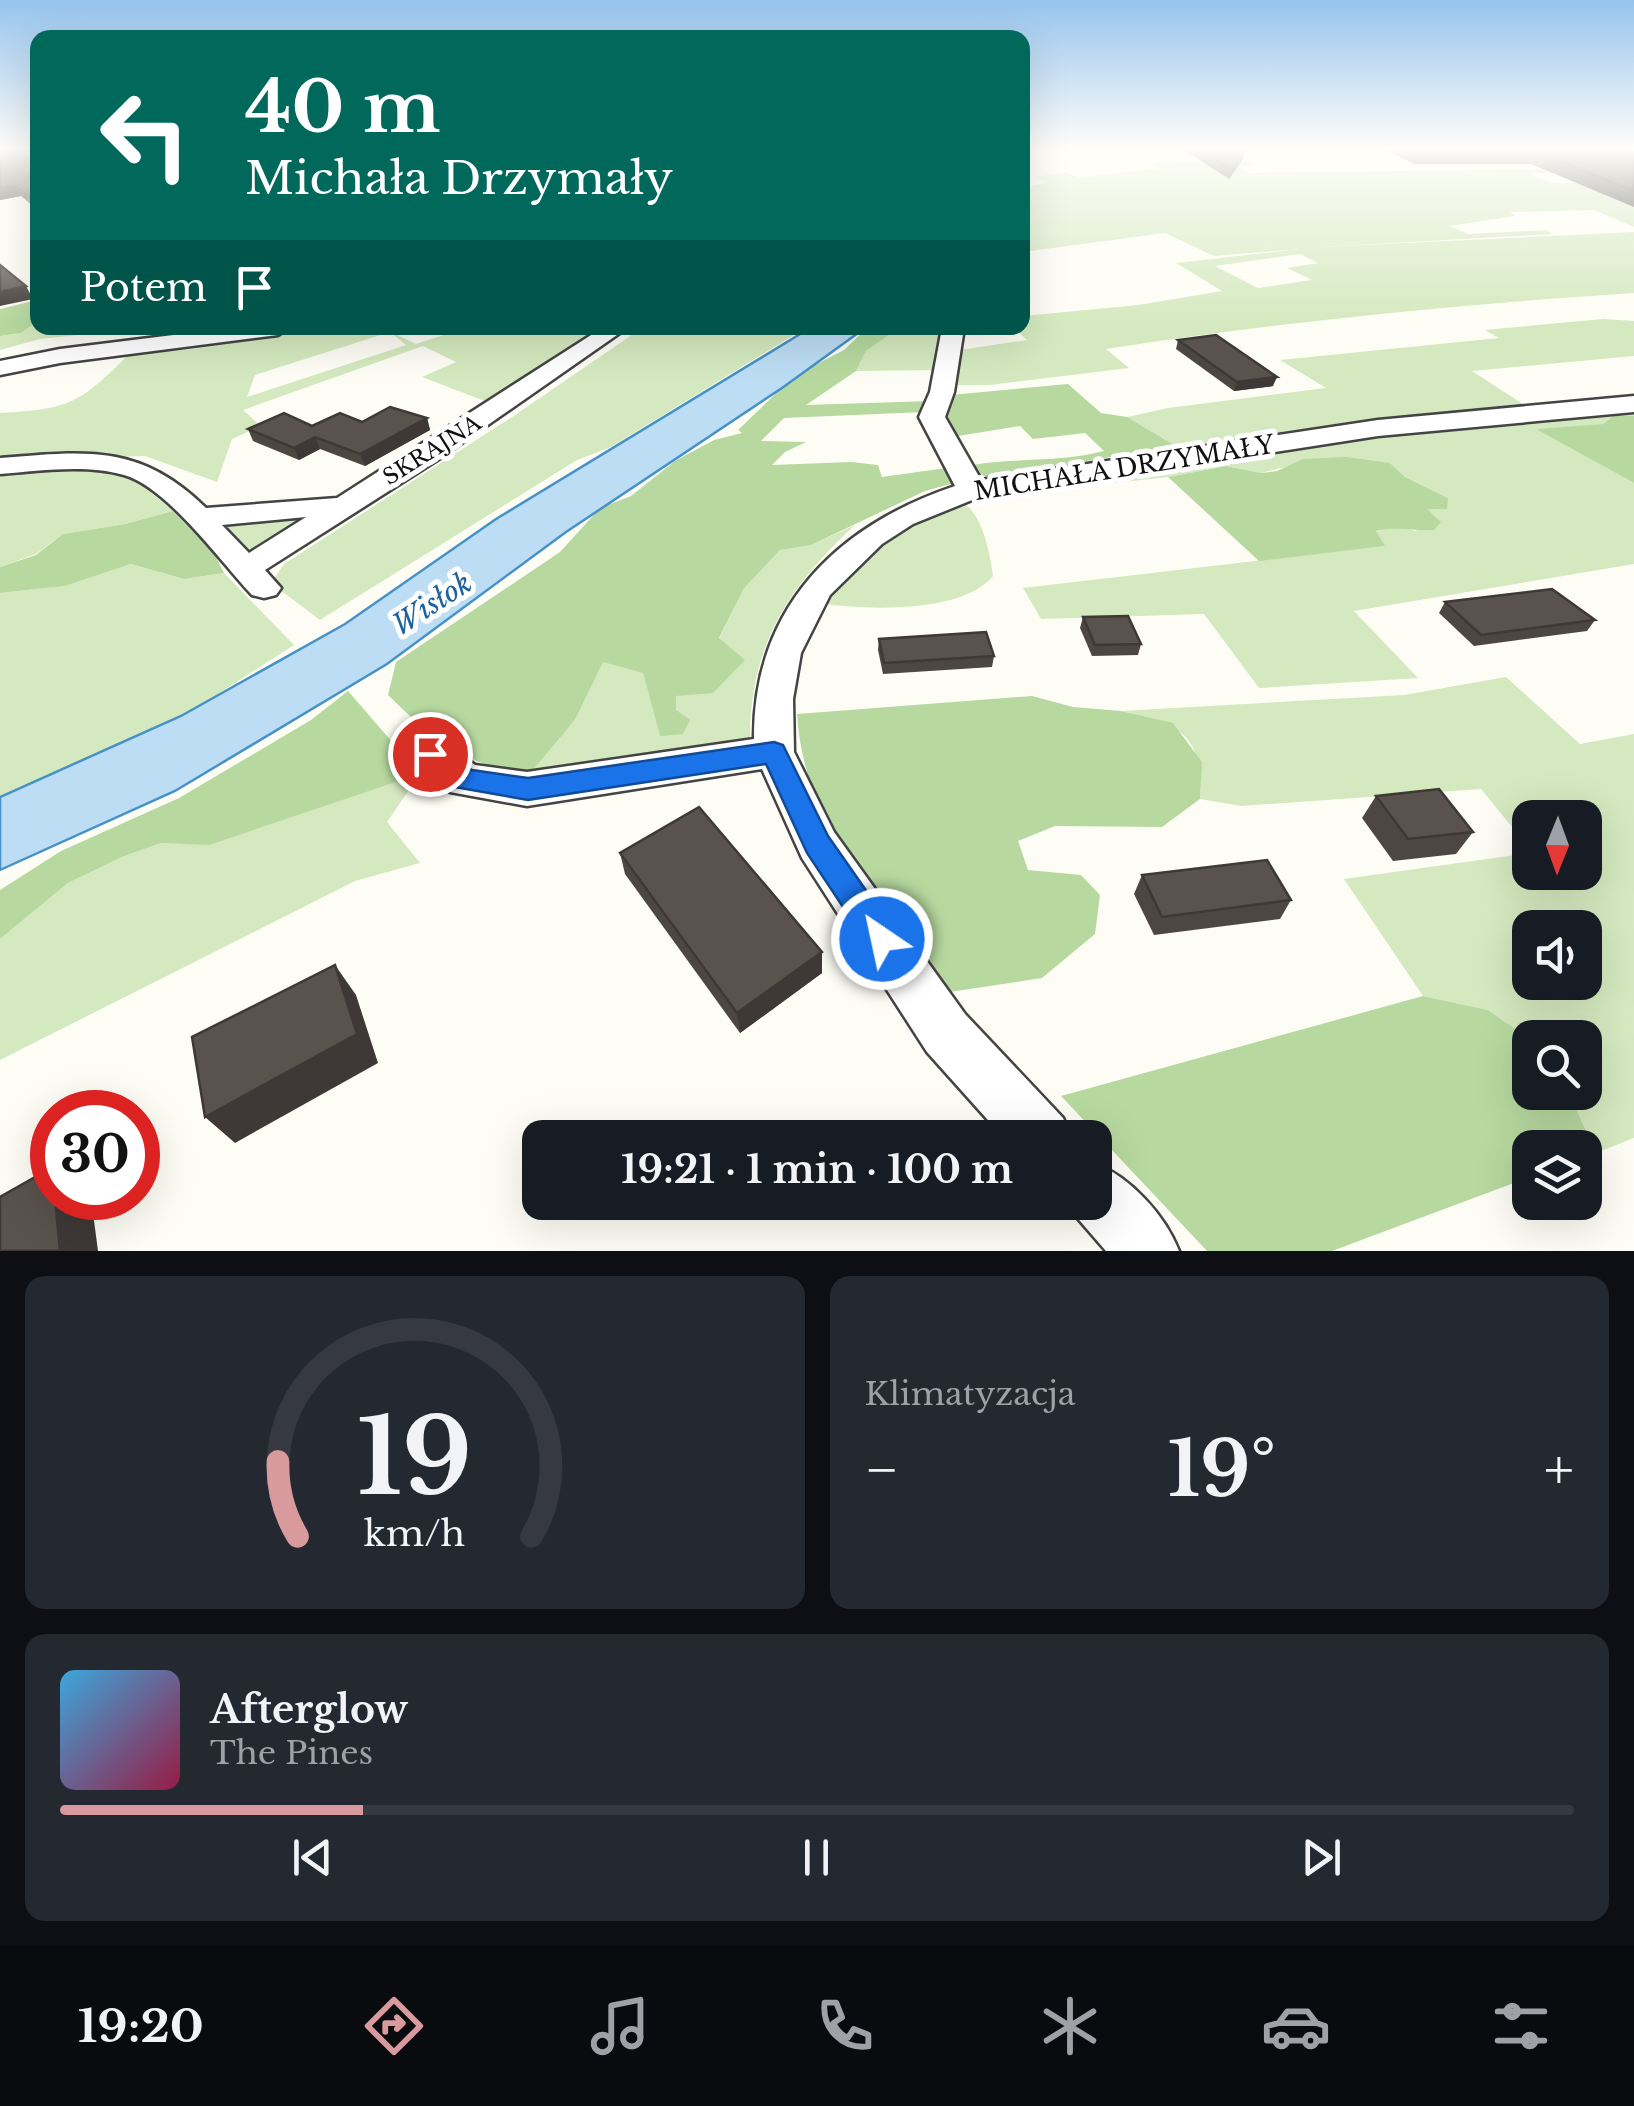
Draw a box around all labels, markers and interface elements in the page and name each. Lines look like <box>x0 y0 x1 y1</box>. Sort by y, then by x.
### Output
text: 40 m <box>245 64 440 151</box>
icon: left <box>80 70 210 200</box>
text: Michała Drzymały <box>245 150 673 206</box>
icon: arrive <box>227 260 282 315</box>
text: Potem <box>80 264 207 311</box>
street label: SKRAJNA <box>378 409 487 491</box>
street label: MICHAŁA DRZYMAŁY <box>972 429 1277 507</box>
water label: Wisłok <box>386 565 478 643</box>
pin <box>388 712 473 797</box>
icon: arrive <box>403 727 458 782</box>
north arrow <box>1512 800 1602 890</box>
map controls <box>1512 800 1602 1220</box>
position arrow <box>830 887 934 991</box>
button: sound <box>1512 910 1602 1000</box>
button: search <box>1512 1020 1602 1110</box>
speed limit sign: 30 <box>30 1090 160 1220</box>
button: layers <box>1512 1130 1602 1220</box>
text: 19:21 · 1 min · 100 m <box>621 1146 1013 1193</box>
text: Klimatyzacja <box>865 1374 1076 1414</box>
text: 19 <box>357 1393 472 1522</box>
text: 19° <box>1167 1423 1276 1516</box>
text: − <box>865 1436 899 1504</box>
text: + <box>1544 1436 1574 1504</box>
text: km/h <box>364 1511 465 1556</box>
text: Afterglow <box>210 1686 408 1733</box>
text: The Pines <box>210 1733 373 1773</box>
icon: previous <box>285 1830 340 1885</box>
icon: pause <box>789 1830 844 1885</box>
icon: next <box>1294 1830 1349 1885</box>
icon: directions <box>359 1991 429 2061</box>
icon: music <box>585 1991 655 2061</box>
icon: phone <box>810 1991 880 2061</box>
icon: climate <box>1035 1991 1105 2061</box>
icon: car <box>1261 1991 1331 2061</box>
icon: filters <box>1486 1991 1556 2061</box>
text: 19:20 <box>78 1998 204 2054</box>

